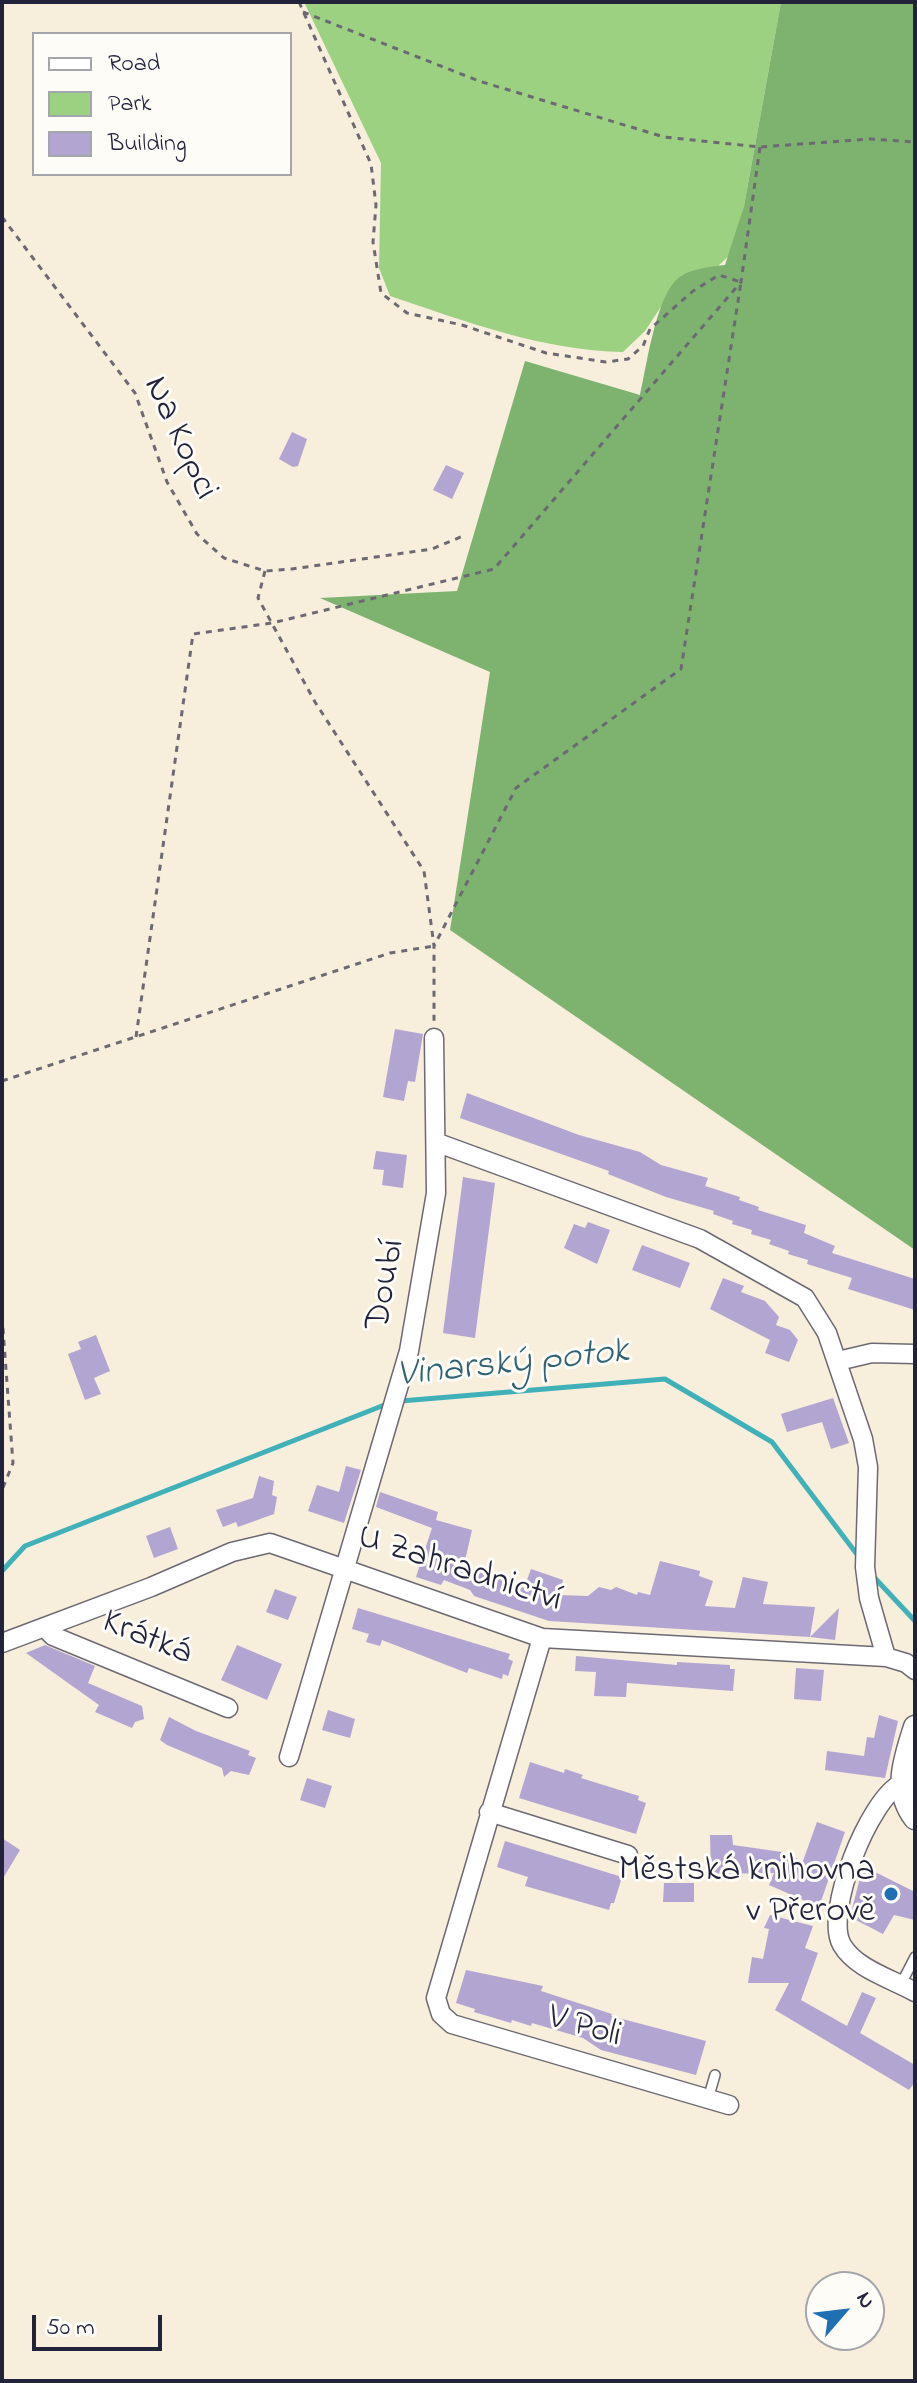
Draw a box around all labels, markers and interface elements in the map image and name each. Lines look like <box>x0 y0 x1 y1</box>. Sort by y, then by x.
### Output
legend <box>32 32 292 176</box>
text: Road <box>108 47 160 82</box>
text: Park <box>108 87 151 122</box>
text: Building <box>108 127 187 162</box>
street label: Na Kopci <box>131 371 225 507</box>
street label: Doubí <box>359 1236 417 1334</box>
water label: Vinarský potok <box>395 1331 631 1401</box>
street label: U Zahradnictví <box>351 1518 567 1624</box>
street label: Krátká <box>95 1603 197 1677</box>
place label: Městská knihovna v Přerově <box>618 1851 875 1936</box>
marker: Městská knihovna v Přerově <box>882 1885 900 1903</box>
street label: V Poli <box>542 1998 626 2060</box>
north arrow <box>805 2271 885 2351</box>
text: N <box>847 2287 882 2315</box>
scale bar <box>36 2299 166 2349</box>
text: 50 m <box>46 2311 95 2346</box>

